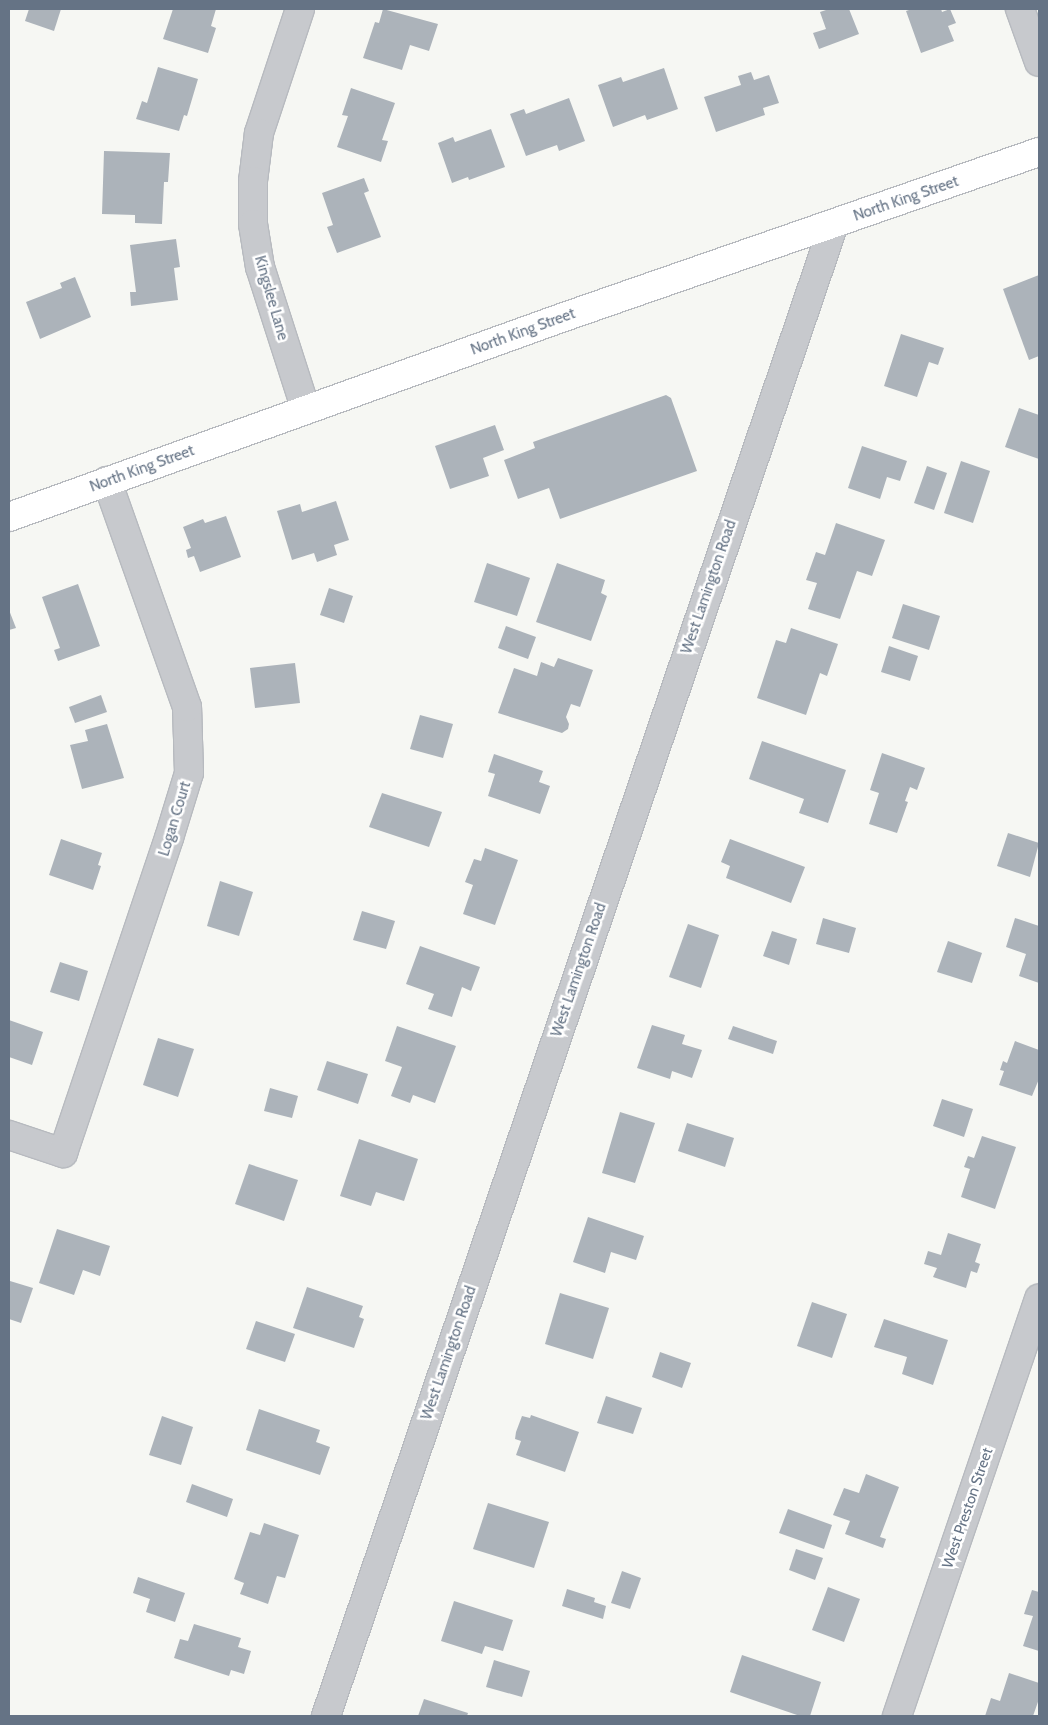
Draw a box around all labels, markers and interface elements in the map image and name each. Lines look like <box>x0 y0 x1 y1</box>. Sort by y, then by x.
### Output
street label: North King Street <box>851 173 961 225</box>
street label: Kingslee Lane <box>250 254 292 342</box>
street label: North King Street <box>468 305 578 359</box>
street label: North King Street <box>87 442 197 496</box>
street label: West Lamington Road <box>678 518 740 656</box>
street label: Logan Court <box>155 780 195 858</box>
street label: West Lamington Road <box>548 901 610 1039</box>
street label: West Lamington Road <box>418 1284 480 1422</box>
street label: West Preston Street <box>939 1445 997 1571</box>

